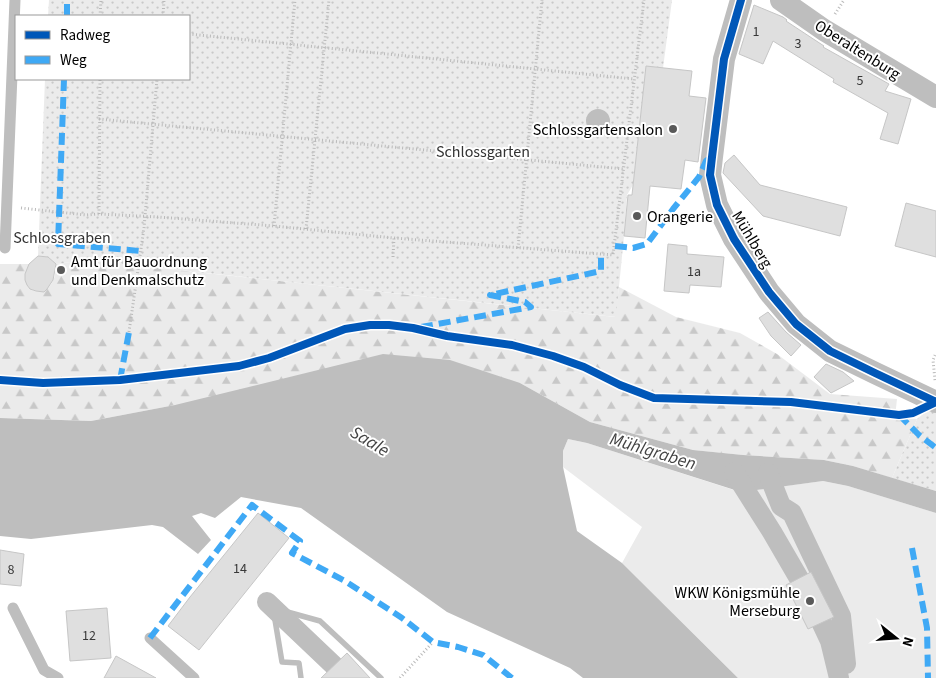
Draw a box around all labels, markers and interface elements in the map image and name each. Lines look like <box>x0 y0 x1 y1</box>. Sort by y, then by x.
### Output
legend <box>15 15 190 80</box>
street label: Oberaltenburg <box>810 15 905 85</box>
house number: 1 <box>753 22 760 42</box>
text: Radweg <box>60 25 110 46</box>
house number: 3 <box>795 34 802 54</box>
text: Weg <box>60 50 87 71</box>
house number: 5 <box>857 71 864 91</box>
place label: Schlossgartensalon <box>533 119 663 141</box>
marker: Schlossgartensalon <box>667 123 679 135</box>
park label: Schlossgarten <box>436 141 530 163</box>
place label: Orangerie <box>647 206 713 228</box>
street label: Mühlberg <box>726 207 778 272</box>
marker: Orangerie <box>631 210 643 222</box>
park label: Schlossgraben <box>13 227 111 249</box>
place label: Amt für Bauordnung und Denkmalschutz <box>71 251 207 291</box>
house number: 1a <box>687 262 701 282</box>
marker: Amt für Bauordnung und Denkmalschutz <box>55 264 67 276</box>
water label: Saale <box>346 420 394 463</box>
water label: Mühlgraben <box>607 427 699 476</box>
house number: 14 <box>233 559 247 579</box>
house number: 8 <box>8 560 15 580</box>
place label: WKW Königsmühle Merseburg <box>675 582 800 622</box>
marker: WKW Königsmühle Merseburg <box>804 595 816 607</box>
north arrow <box>871 613 921 663</box>
house number: 12 <box>82 626 96 646</box>
text: N <box>897 634 918 649</box>

